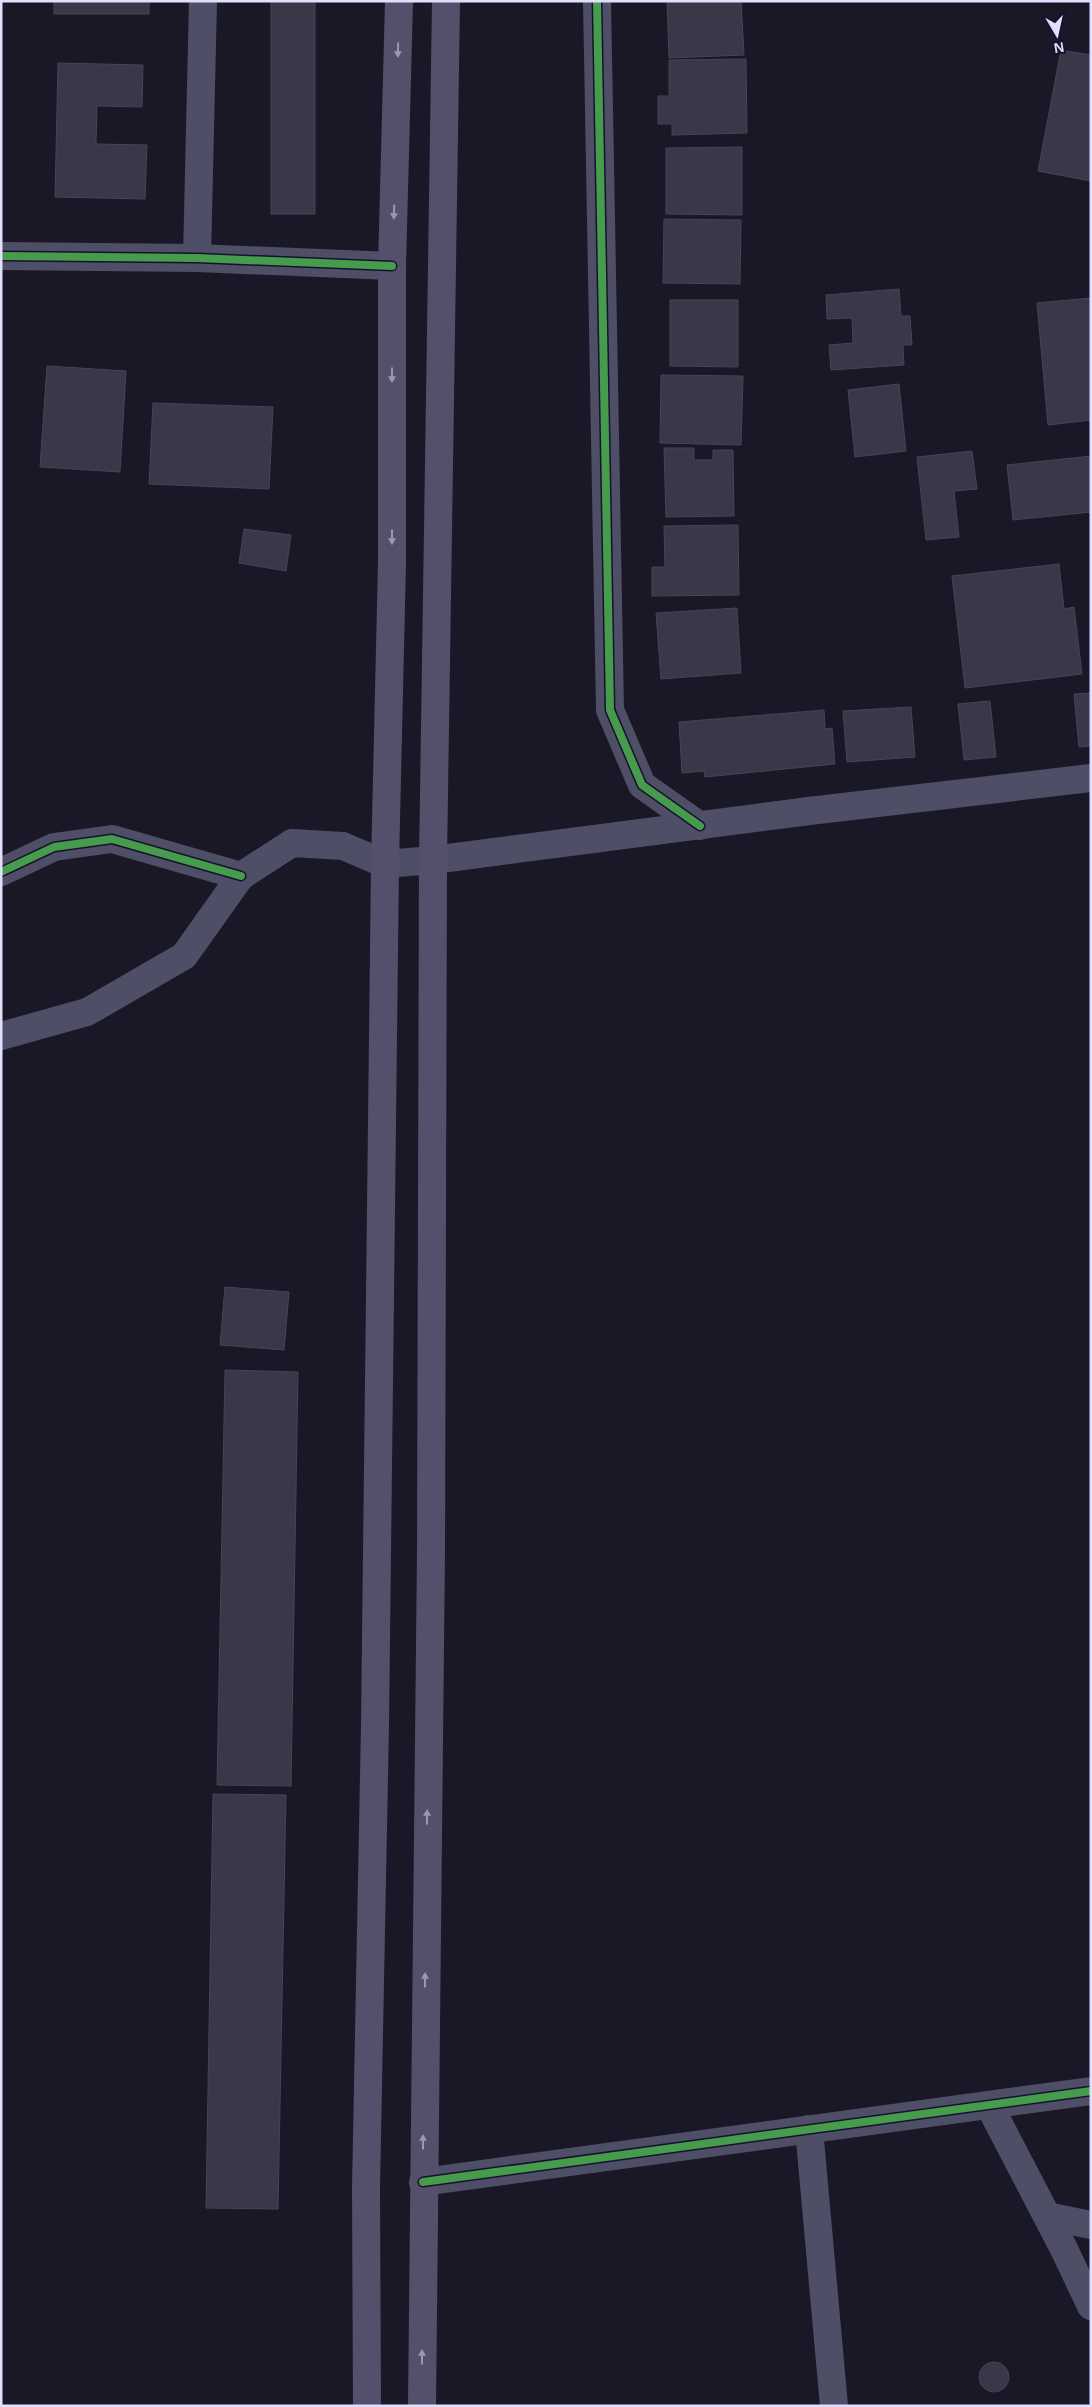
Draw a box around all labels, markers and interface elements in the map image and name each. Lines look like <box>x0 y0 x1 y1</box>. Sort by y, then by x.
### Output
north arrow <box>1032 10 1082 60</box>
text: N <box>1053 39 1065 57</box>
one-way arrow <box>394 42 402 58</box>
one-way arrow <box>390 205 398 221</box>
one-way arrow <box>388 367 396 383</box>
one-way arrow <box>388 530 396 546</box>
one-way arrow <box>423 1809 431 1825</box>
one-way arrow <box>421 1971 429 1987</box>
one-way arrow <box>420 2134 428 2150</box>
one-way arrow <box>418 2349 426 2365</box>

